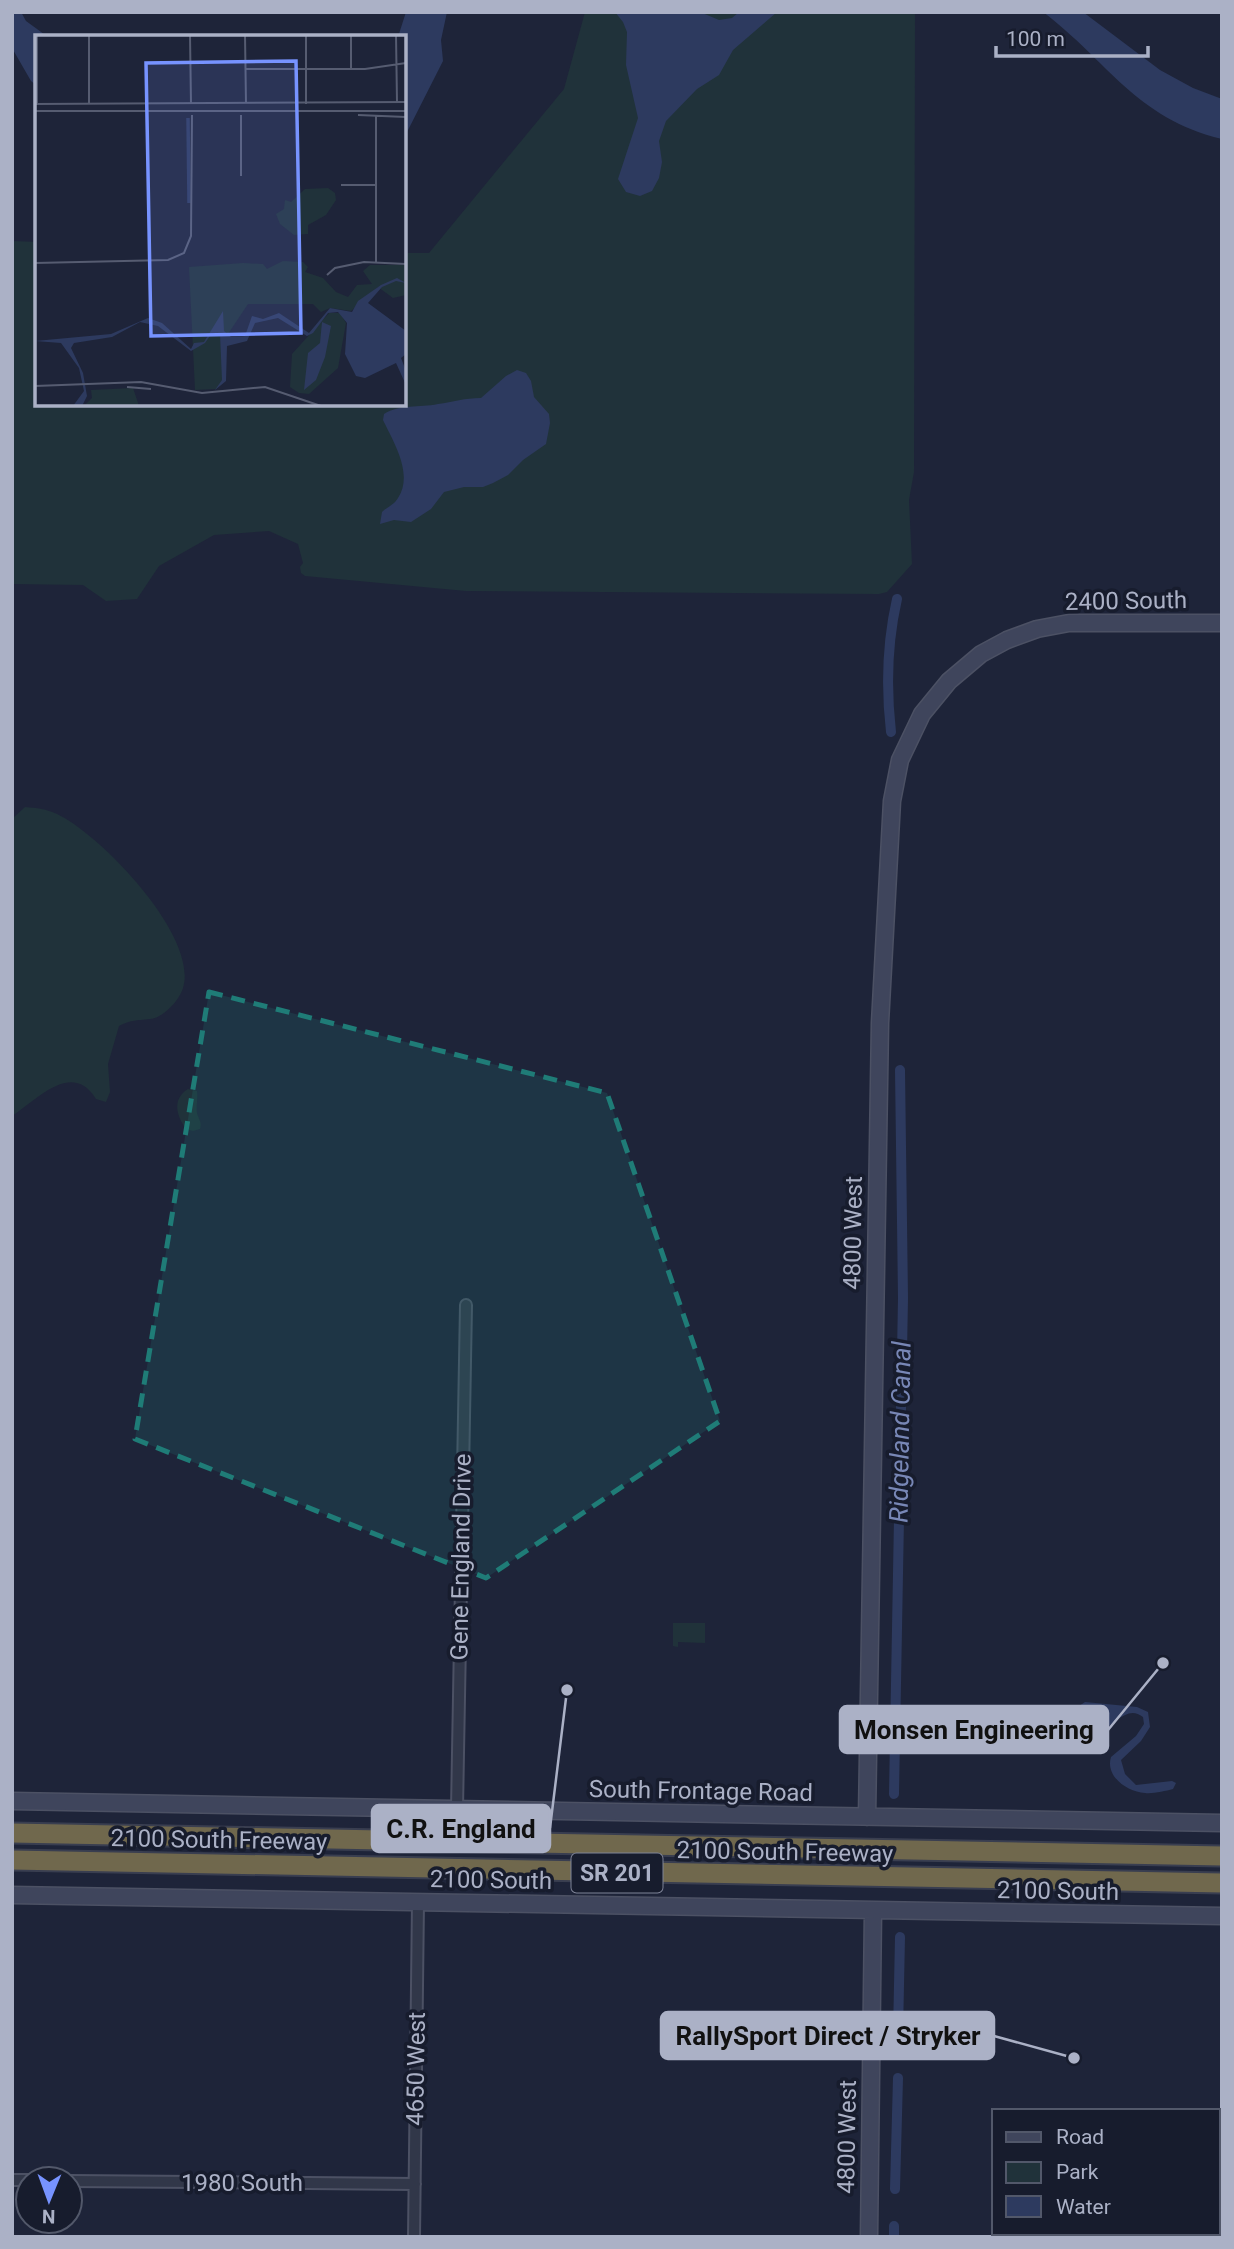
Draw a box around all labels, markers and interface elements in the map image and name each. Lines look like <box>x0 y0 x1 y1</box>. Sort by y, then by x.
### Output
scale bar <box>996 14 1148 58</box>
text: 100 m <box>1006 27 1065 51</box>
inset map <box>35 35 406 406</box>
street label: 2400 South <box>1065 586 1187 616</box>
street label: 4800 West <box>838 1176 868 1290</box>
water label: Ridgeland Canal <box>883 1340 917 1523</box>
street label: Gene England Drive <box>445 1453 477 1661</box>
callout: Monsen Engineering <box>840 1706 1108 1753</box>
text: Monsen Engineering <box>854 1715 1094 1745</box>
street label: South Frontage Road <box>589 1775 813 1807</box>
callout: C.R. England <box>372 1805 550 1852</box>
text: C.R. England <box>386 1814 536 1844</box>
street label: 2100 South Freeway <box>110 1824 328 1856</box>
street label: 2100 South Freeway <box>676 1836 894 1868</box>
road number: SR 201 <box>572 1854 662 1892</box>
street label: 2100 South <box>430 1865 552 1895</box>
street label: 2100 South <box>997 1876 1119 1906</box>
street label: 4650 West <box>401 2012 431 2126</box>
callout: RallySport Direct / Stryker <box>661 2012 994 2059</box>
text: RallySport Direct / Stryker <box>675 2021 981 2051</box>
street label: 4800 West <box>832 2080 862 2194</box>
legend <box>992 2109 1220 2235</box>
text: Road <box>1056 2125 1104 2149</box>
text: Park <box>1056 2160 1099 2184</box>
north arrow <box>14 2165 84 2235</box>
street label: 1980 South <box>181 2169 303 2197</box>
text: Water <box>1056 2195 1111 2219</box>
text: N <box>42 2205 56 2228</box>

